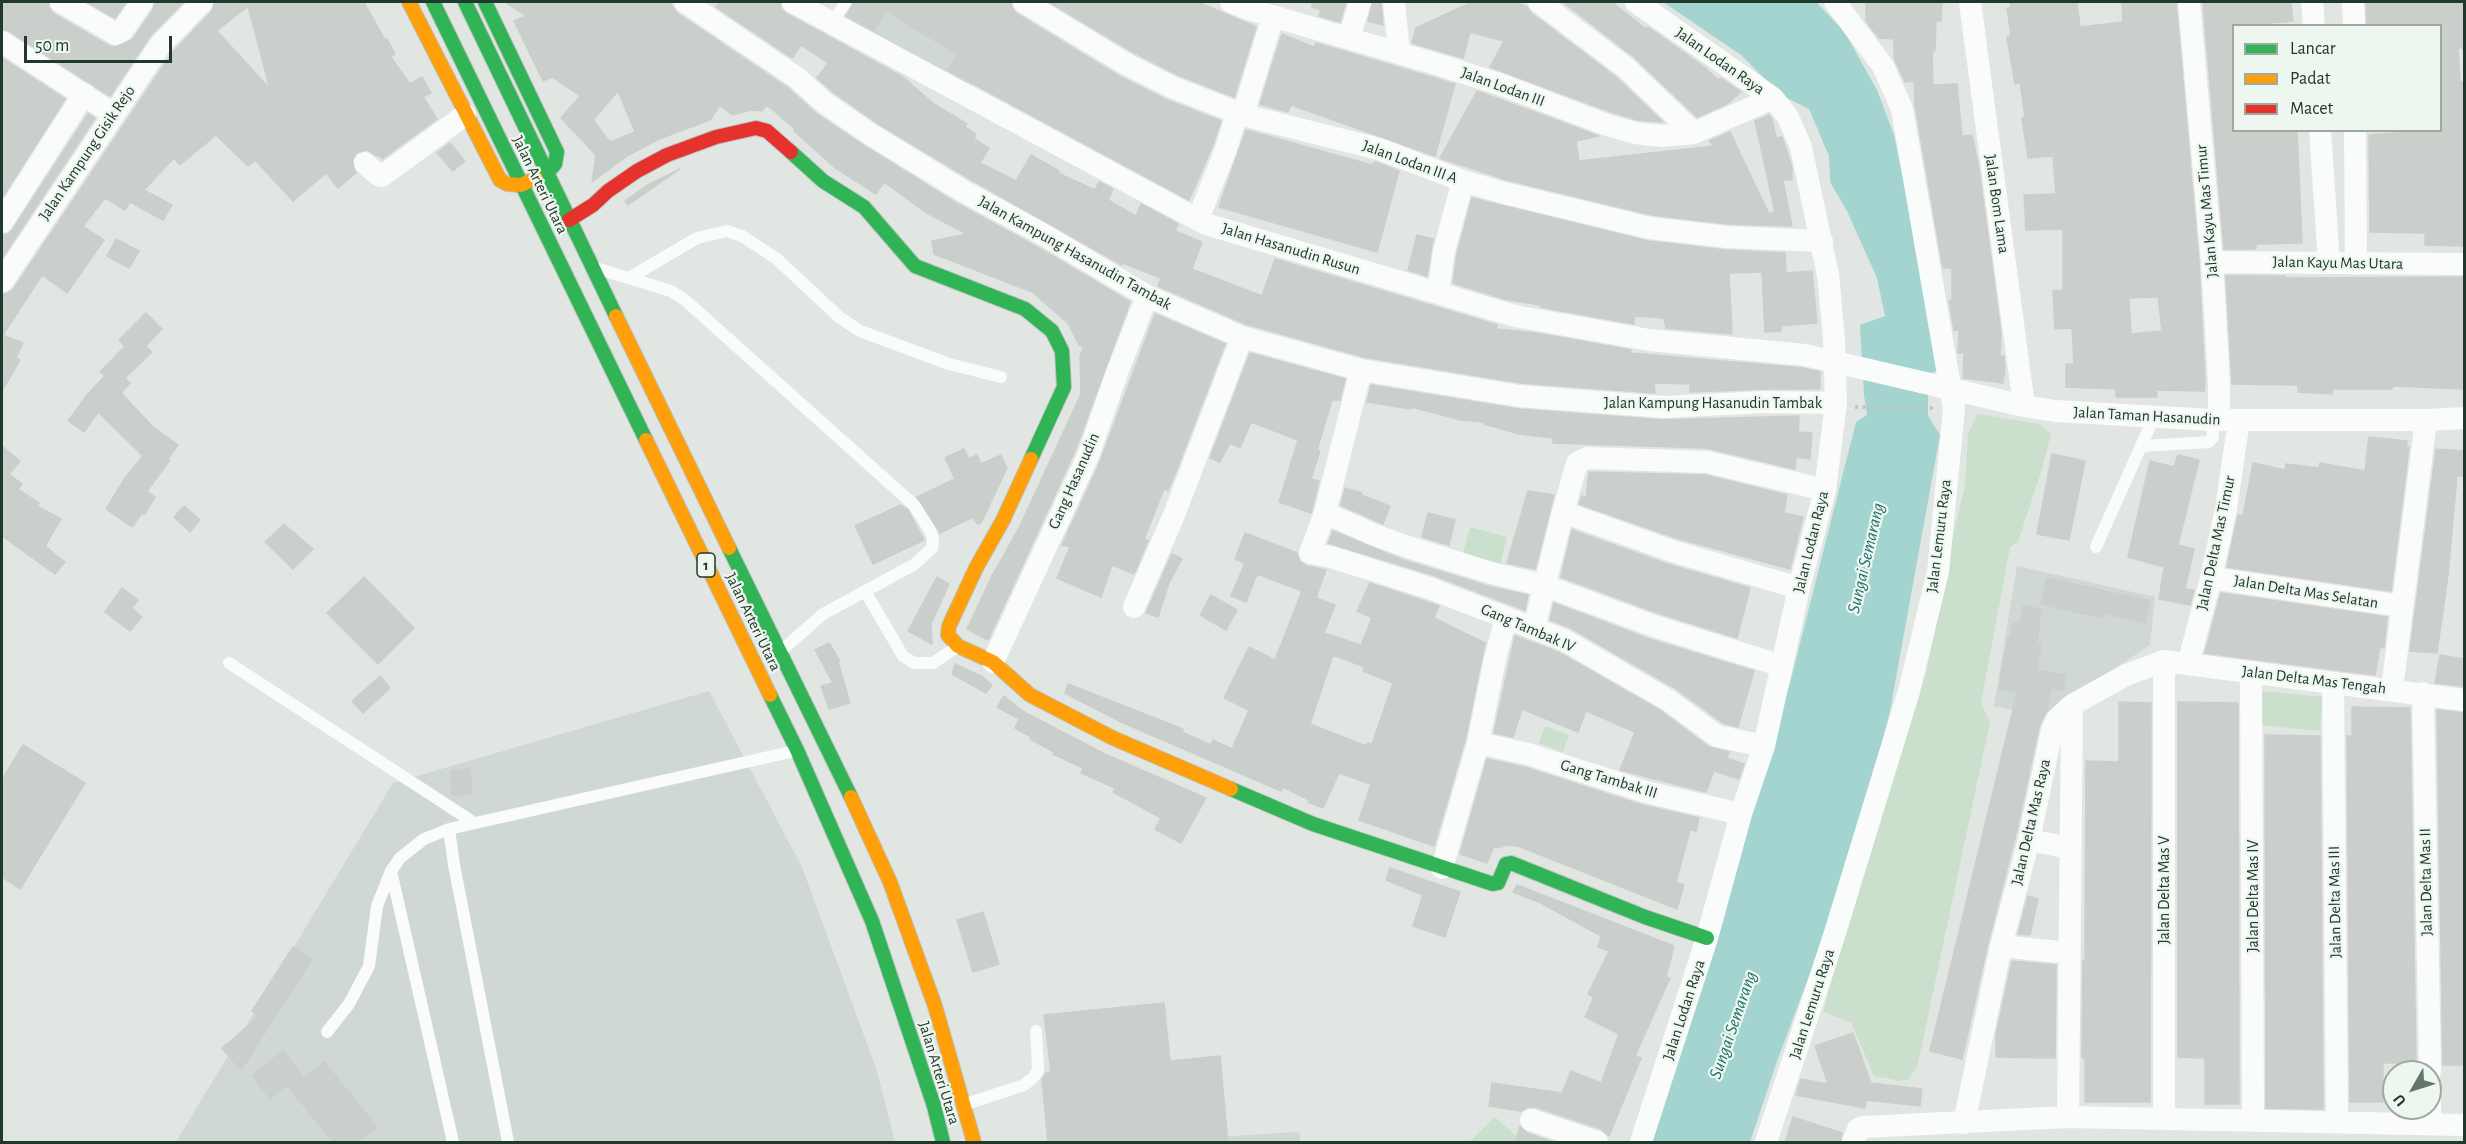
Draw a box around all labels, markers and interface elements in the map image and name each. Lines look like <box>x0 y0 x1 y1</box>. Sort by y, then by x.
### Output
street label: Jalan Lodan Raya <box>1672 23 1768 99</box>
scale bar <box>27 24 176 62</box>
legend <box>2232 24 2442 132</box>
text: 50 m <box>35 37 69 55</box>
text: Lancar <box>2290 40 2336 58</box>
street label: Jalan Lodan III <box>1459 63 1547 111</box>
text: Padat <box>2290 70 2331 88</box>
street label: Jalan Kampung Gisik Rejo <box>35 82 139 224</box>
text: Macet <box>2290 100 2333 118</box>
street label: Jalan Arteri Utara <box>508 133 572 237</box>
street label: Jalan Lodan III A <box>1360 136 1460 188</box>
street label: Jalan Kayu Mas Timur <box>2192 144 2222 278</box>
street label: Jalan Bom Lama <box>1981 153 2013 255</box>
street label: Jalan Kampung Hasanudin Tambak <box>975 192 1175 314</box>
street label: Jalan Hasanudin Rusun <box>1220 219 1362 279</box>
street label: Jalan Kayu Mas Utara <box>2272 252 2404 274</box>
street label: Jalan Kampung Hasanudin Tambak <box>1604 393 1822 413</box>
street label: Jalan Taman Hasanudin <box>2073 403 2221 429</box>
street label: Gang Hasanudin <box>1044 430 1104 532</box>
street label: Jalan Delta Mas Timur <box>2192 474 2240 612</box>
street label: Jalan Lemuru Raya <box>1923 478 1955 594</box>
street label: Jalan Lodan Raya <box>1789 489 1833 595</box>
water label: Sungai Semarang <box>1843 501 1889 615</box>
road number: 1 <box>697 553 715 577</box>
street label: Jalan Arteri Utara <box>721 570 785 674</box>
street label: Jalan Delta Mas Selatan <box>2232 571 2380 613</box>
street label: Gang Tambak IV <box>1478 599 1578 657</box>
street label: Jalan Delta Mas Tengah <box>2241 662 2387 698</box>
street label: Gang Tambak III <box>1558 755 1660 803</box>
street label: Jalan Delta Mas Raya <box>2007 757 2055 887</box>
street label: Jalan Delta Mas II <box>2415 828 2437 936</box>
street label: Jalan Delta Mas V <box>2154 836 2174 944</box>
street label: Jalan Delta Mas IV <box>2243 840 2263 952</box>
street label: Jalan Delta Mas III <box>2324 846 2346 958</box>
street label: Jalan Lemuru Raya <box>1785 947 1839 1061</box>
street label: Jalan Lodan Raya <box>1659 957 1709 1063</box>
water label: Sungai Semarang <box>1704 968 1762 1082</box>
street label: Jalan Arteri Utara <box>914 1019 964 1127</box>
north arrow <box>2382 1060 2442 1120</box>
text: U <box>2390 1091 2409 1109</box>

